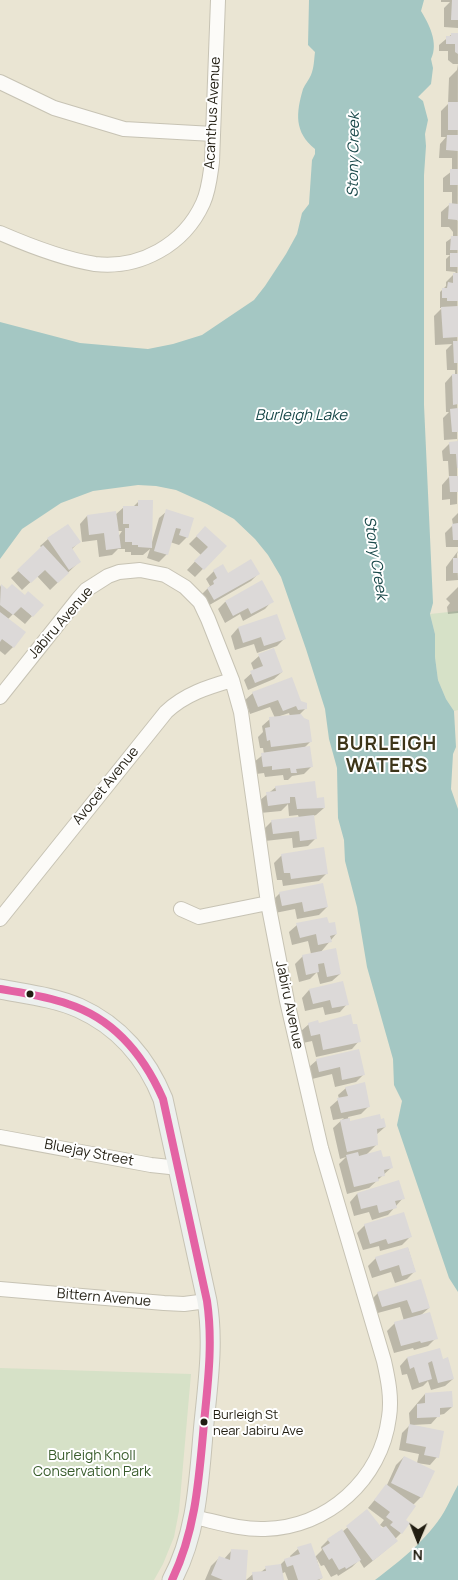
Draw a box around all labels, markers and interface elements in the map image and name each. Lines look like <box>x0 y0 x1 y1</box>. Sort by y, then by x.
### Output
street label: Acanthus Avenue <box>202 56 224 170</box>
water label: Stony Creek <box>344 113 364 197</box>
water label: Burleigh Lake <box>255 407 347 425</box>
water label: Stony Creek <box>360 515 390 601</box>
street label: Jabiru Avenue <box>25 584 97 662</box>
district label: BURLEIGH WATERS <box>336 734 438 778</box>
street label: Avocet Avenue <box>69 744 143 828</box>
street label: Jabiru Avenue <box>271 959 307 1051</box>
unlabelled marker <box>25 989 35 999</box>
street label: Bluejay Street <box>43 1136 135 1170</box>
street label: Bittern Avenue <box>56 1286 152 1310</box>
place label: Burleigh St near Jabiru Ave <box>213 1407 303 1438</box>
marker: Burleigh St near Jabiru Ave <box>199 1417 209 1427</box>
park label: Burleigh Knoll Conservation Park <box>33 1448 151 1480</box>
north arrow <box>393 1515 443 1565</box>
text: N <box>413 1546 423 1565</box>

